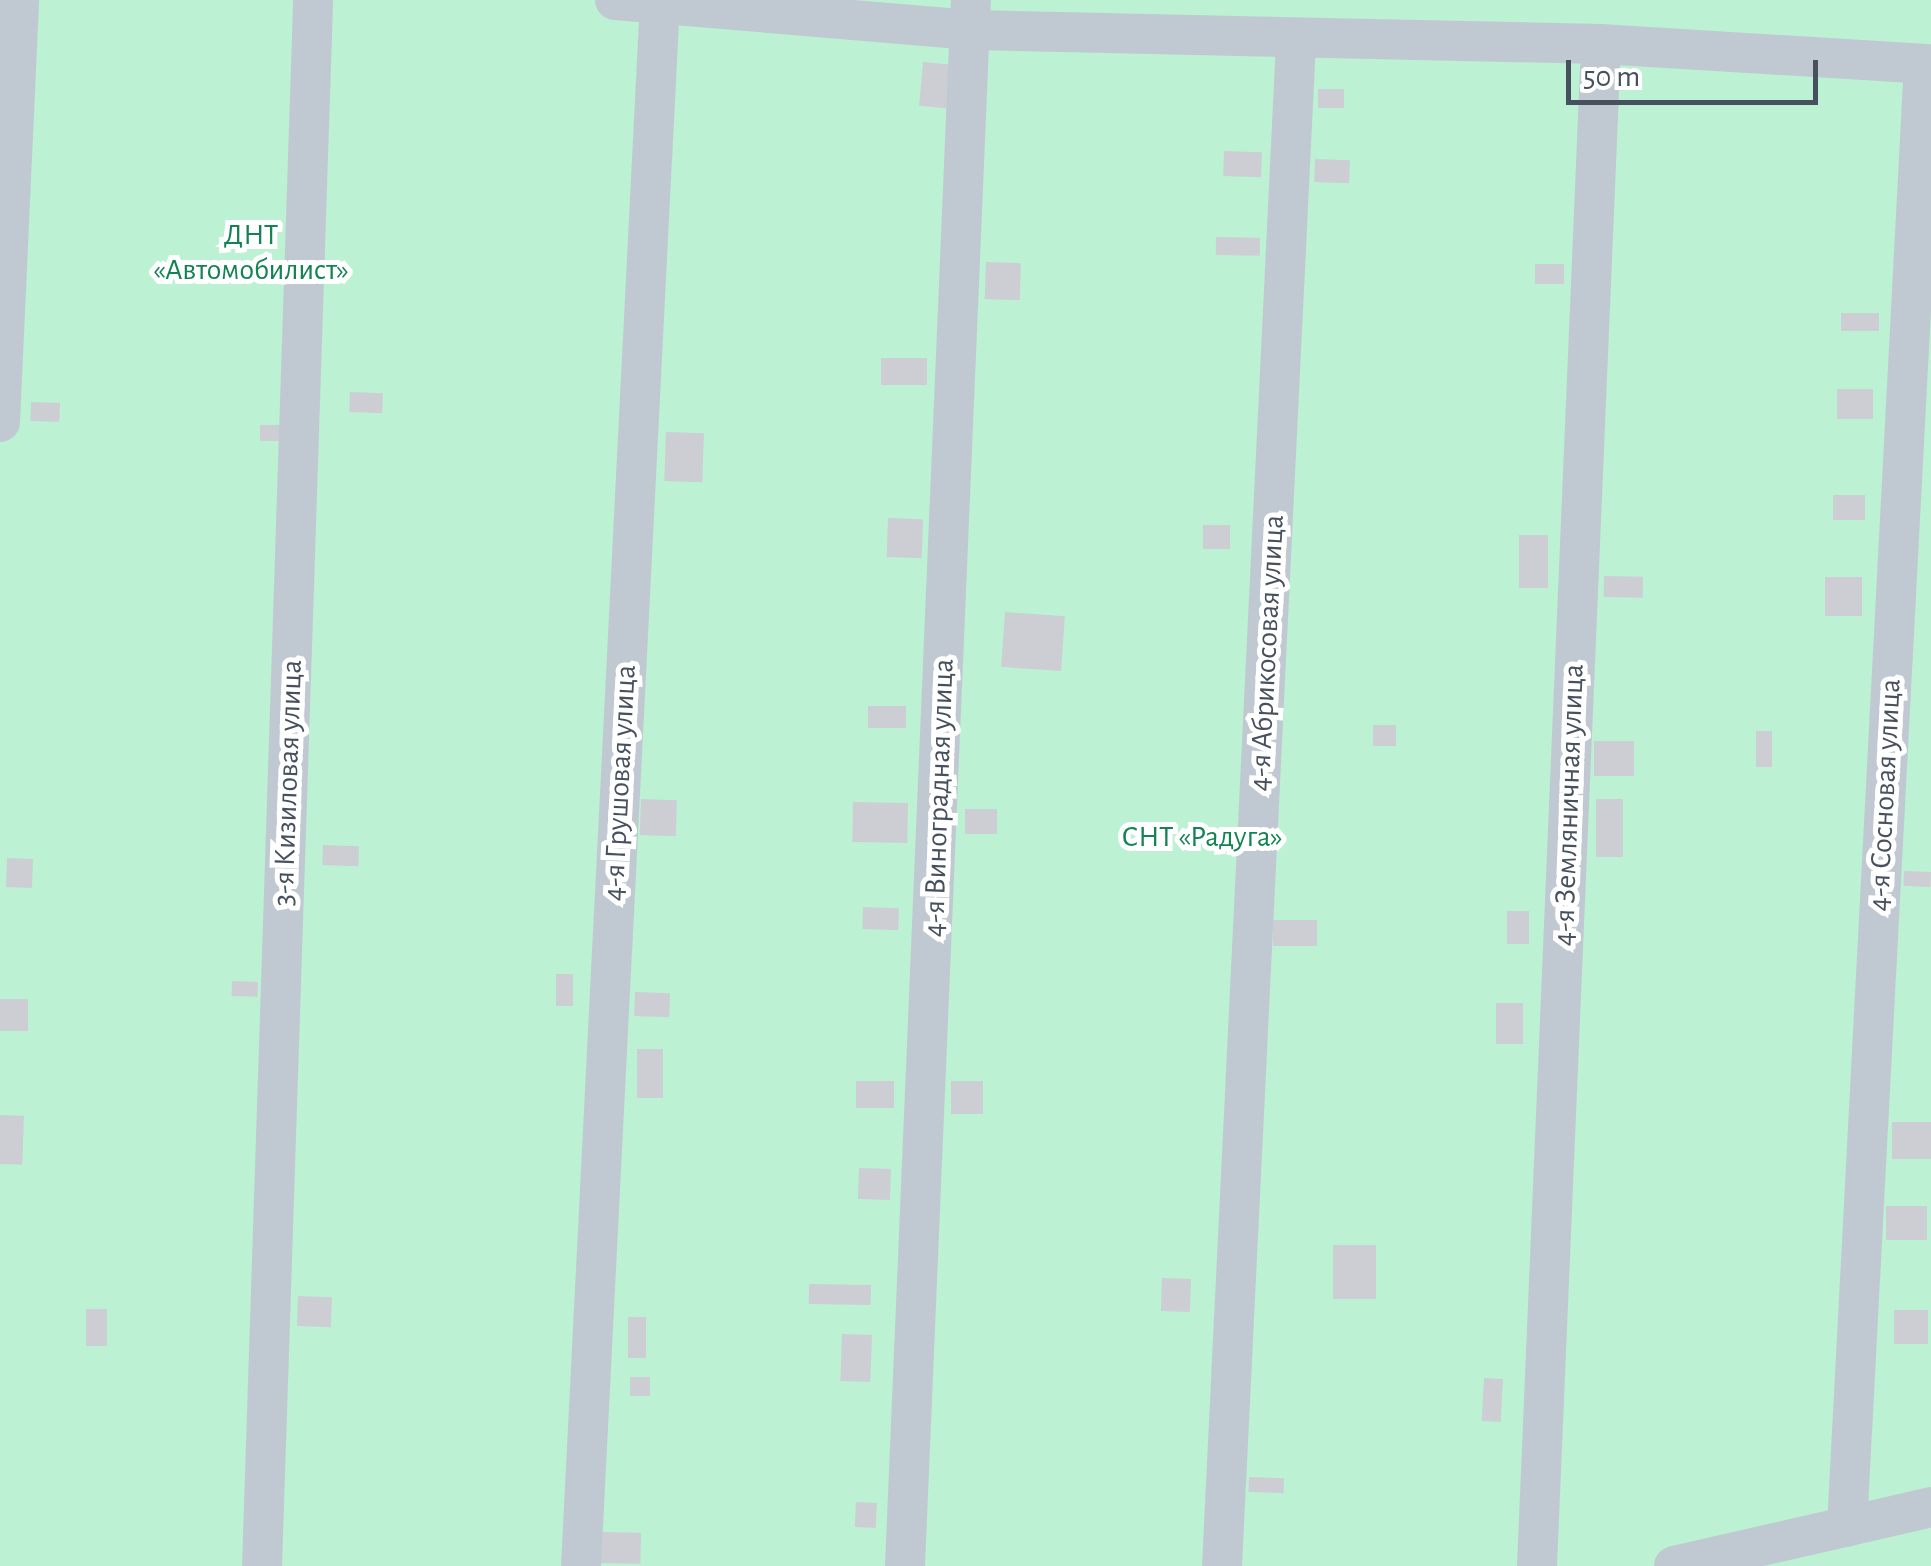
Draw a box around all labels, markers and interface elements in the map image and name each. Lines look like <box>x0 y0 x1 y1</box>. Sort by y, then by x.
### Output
scale bar <box>1571 40 1824 102</box>
text: 50 m <box>1583 62 1640 92</box>
park label: ДНТ «Автомобилист» <box>153 217 349 288</box>
street label: 4-я Абрикосовая улица <box>1242 514 1292 792</box>
street label: 4-я Виноградная улица <box>916 658 962 938</box>
street label: 3-я Кизиловая улица <box>266 659 310 907</box>
street label: 4-я Земляничная улица <box>1546 663 1592 947</box>
street label: 4-я Грушовая улица <box>596 664 644 902</box>
street label: 4-я Сосновая улица <box>1861 678 1909 912</box>
park label: СНТ «Радуга» <box>1121 819 1283 855</box>

